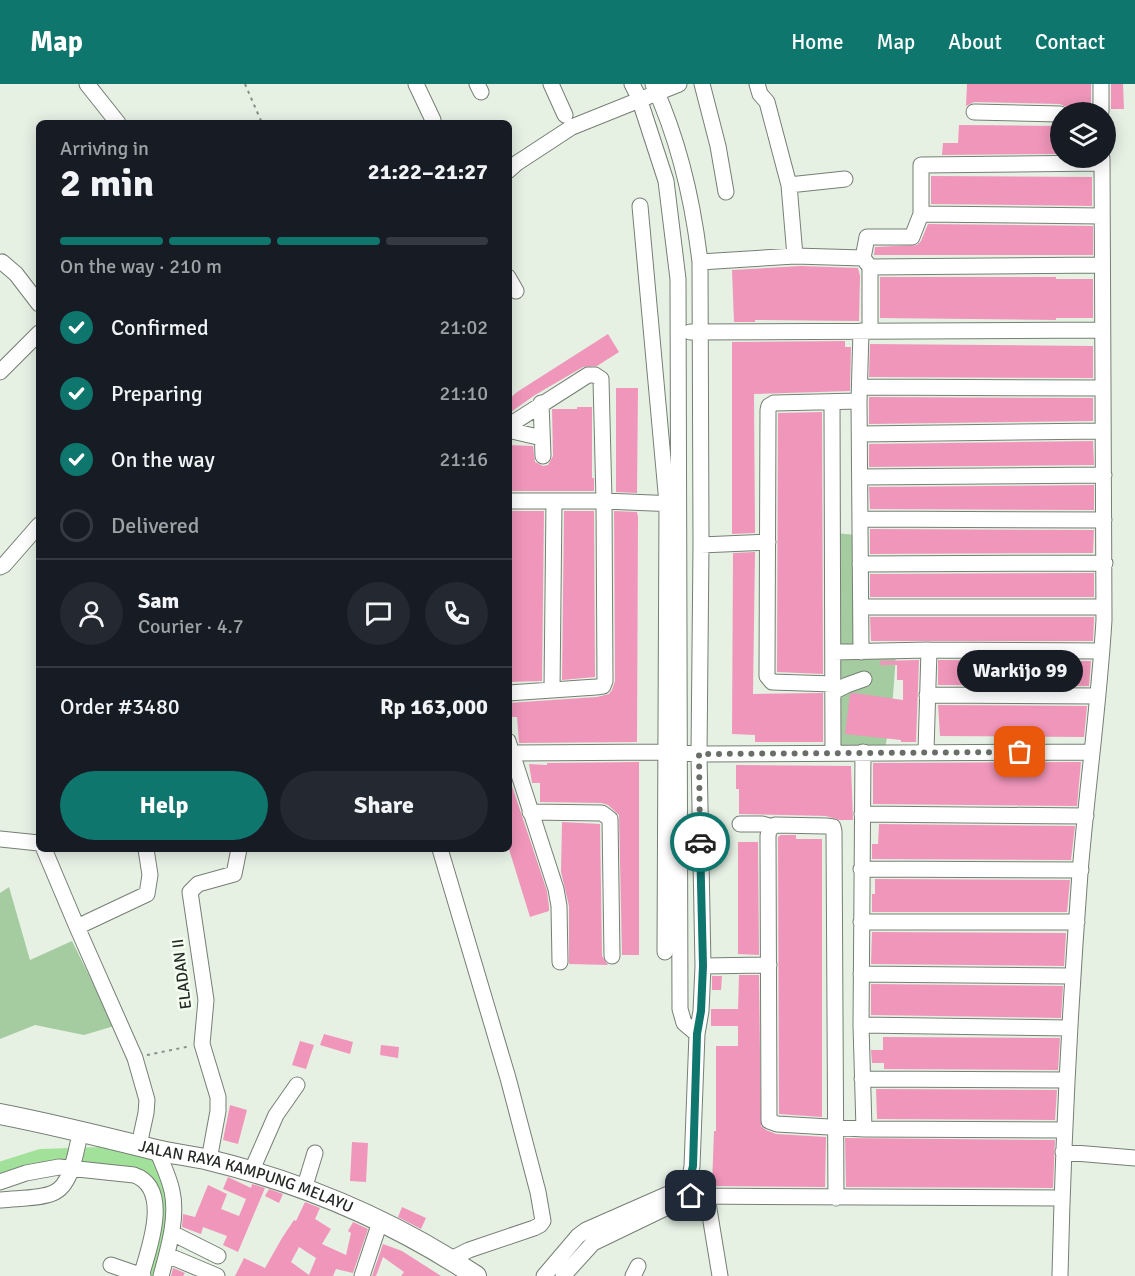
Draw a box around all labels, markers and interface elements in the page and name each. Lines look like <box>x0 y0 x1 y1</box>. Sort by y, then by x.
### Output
text: Map <box>30 25 83 59</box>
text: Home <box>791 29 844 55</box>
text: Map <box>877 29 915 55</box>
text: About <box>948 29 1002 55</box>
text: Contact <box>1035 29 1105 55</box>
map controls <box>1050 102 1116 168</box>
button: layers <box>1050 102 1116 168</box>
text: Arriving in <box>60 136 149 161</box>
text: 21:22–21:27 <box>368 158 488 185</box>
text: 2 min <box>60 159 154 207</box>
text: On the way · 210 m <box>60 254 222 279</box>
icon: check <box>60 311 93 344</box>
text: Confirmed <box>111 314 209 341</box>
text: 21:02 <box>439 315 488 340</box>
icon: check <box>60 377 93 410</box>
text: Preparing <box>111 380 203 407</box>
text: 21:10 <box>439 381 488 406</box>
icon: check <box>60 443 93 476</box>
text: On the way <box>111 446 215 473</box>
text: 21:16 <box>439 447 488 472</box>
text: Delivered <box>111 512 199 539</box>
button: person <box>60 582 123 645</box>
button: chat <box>347 582 410 645</box>
button: phone <box>425 582 488 645</box>
text: Sam <box>138 587 179 614</box>
text: Courier · 4.7 <box>138 614 244 639</box>
callout: Warkijo 99 <box>957 650 1083 692</box>
text: Warkijo 99 <box>973 658 1067 683</box>
text: Order #3480 <box>60 693 180 720</box>
text: Rp 163,000 <box>380 693 488 720</box>
pin <box>994 726 1045 777</box>
icon: bag <box>1003 735 1036 768</box>
button: Help <box>60 771 268 840</box>
button: Share <box>280 771 488 840</box>
courier <box>670 812 730 872</box>
icon: car <box>684 826 717 859</box>
street label: ELADAN II <box>168 938 196 1010</box>
street label: JALAN RAYA KAMPUNG MELAYU <box>137 1136 356 1218</box>
pin <box>665 1170 716 1221</box>
icon: home <box>674 1179 707 1212</box>

